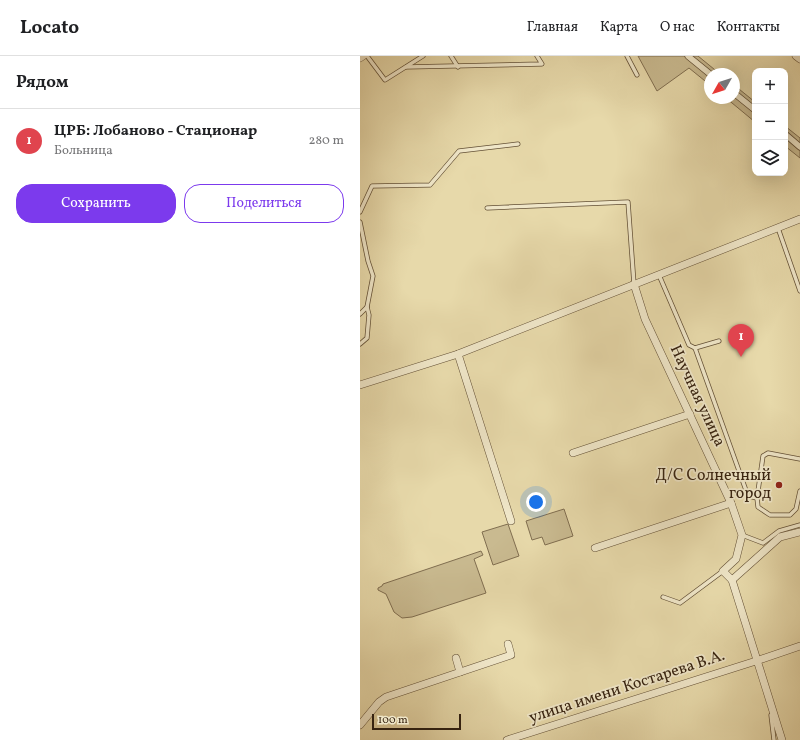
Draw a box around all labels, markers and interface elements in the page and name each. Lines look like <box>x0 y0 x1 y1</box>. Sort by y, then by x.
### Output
text: Locato <box>20 15 79 41</box>
text: Главная <box>527 18 578 37</box>
text: Карта <box>600 18 638 37</box>
text: О нас <box>660 18 695 37</box>
text: Контакты <box>717 18 780 37</box>
north arrow <box>704 68 740 104</box>
map controls <box>752 68 788 176</box>
button: + <box>752 68 788 104</box>
text: Рядом <box>16 71 69 94</box>
button: − <box>752 104 788 140</box>
text: ЦРБ: Лобаново - Стационар <box>54 121 257 142</box>
text: 1 <box>26 132 32 150</box>
text: 280 m <box>308 132 344 150</box>
button: layers <box>752 140 788 176</box>
text: Больница <box>54 142 113 160</box>
button: Сохранить <box>16 184 176 223</box>
button: Поделиться <box>184 184 344 223</box>
pin: 1 <box>728 324 754 357</box>
street label: Научная улица <box>664 342 730 450</box>
place label: Д/С Солнечный город <box>656 465 771 505</box>
marker: Д/С Солнечный город <box>774 480 784 490</box>
your location <box>526 492 546 512</box>
street label: улица имени Костарева В.А. <box>526 645 728 729</box>
scale bar <box>372 712 461 731</box>
text: 100 m <box>378 713 408 728</box>

